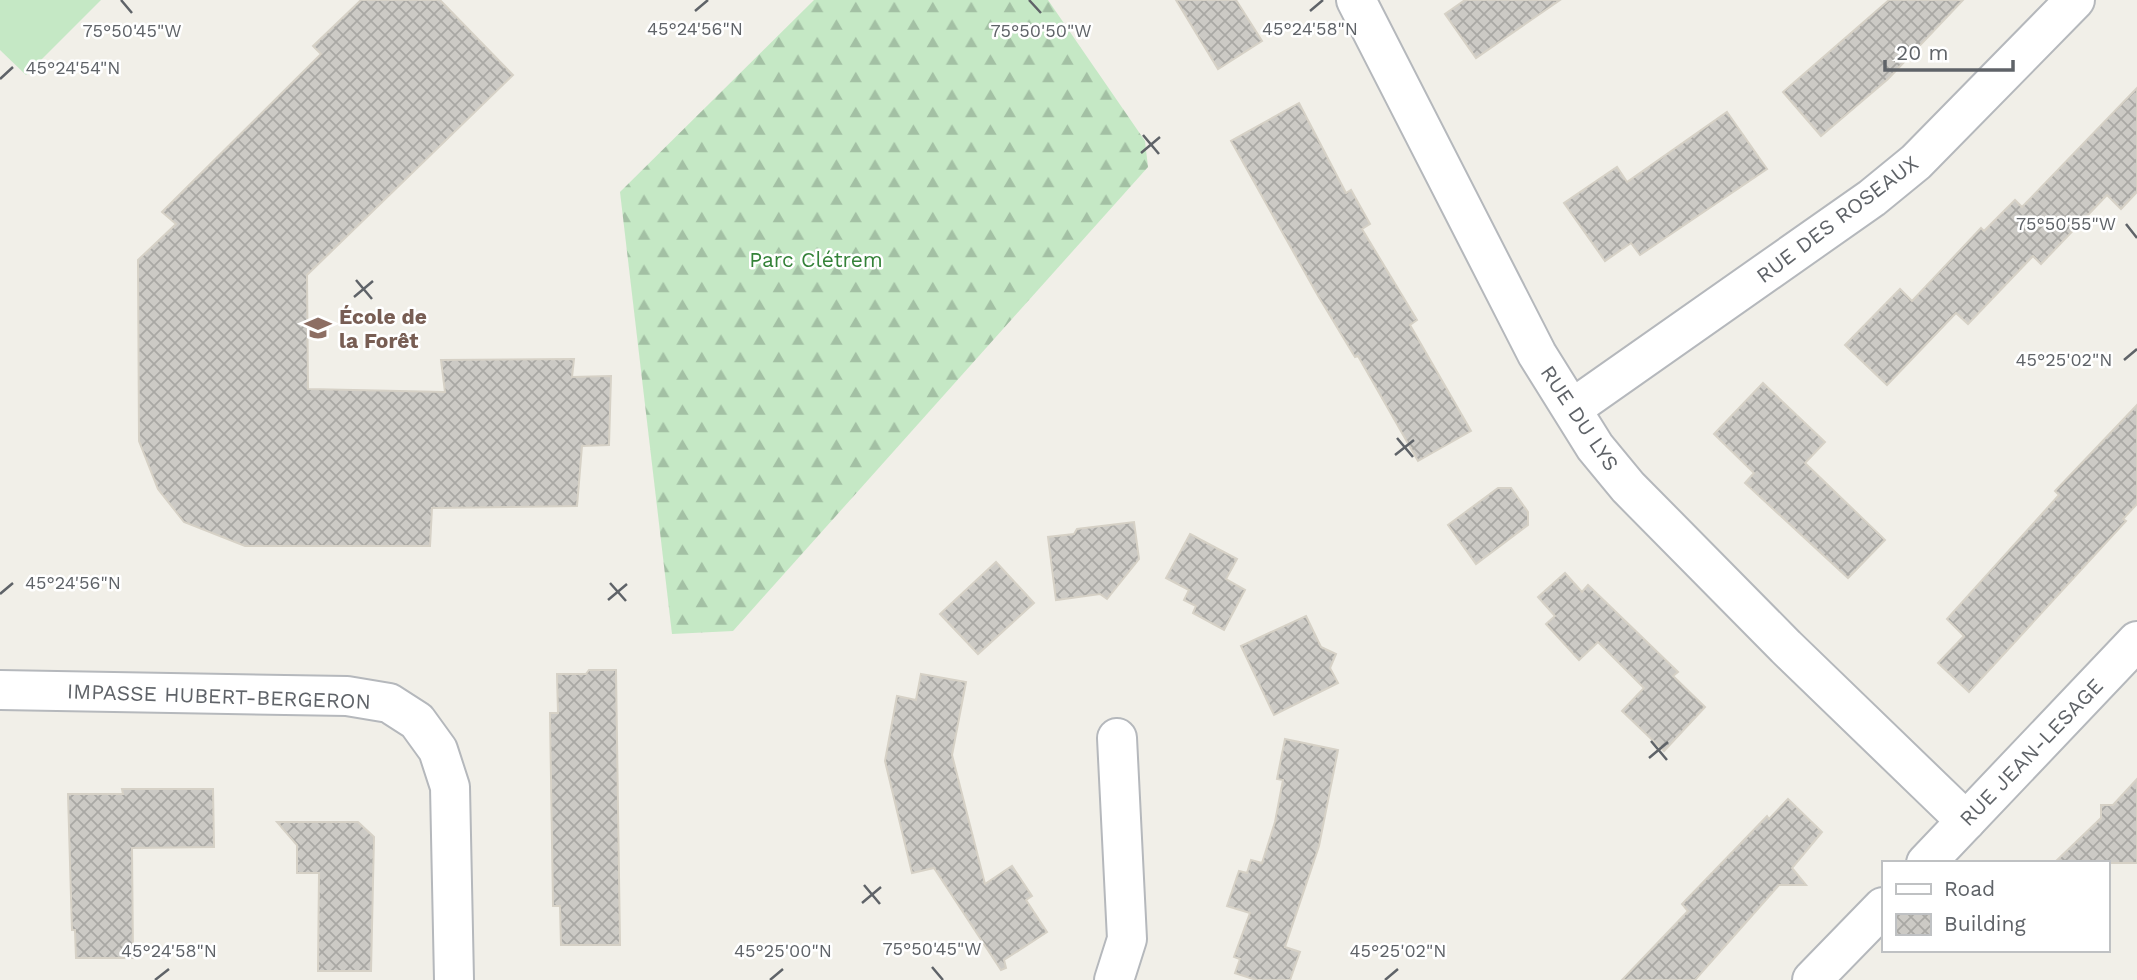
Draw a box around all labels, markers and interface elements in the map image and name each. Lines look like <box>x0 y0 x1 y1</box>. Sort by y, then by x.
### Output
text: 45°24'56"N <box>647 18 743 39</box>
text: 45°24'58"N <box>1262 18 1358 39</box>
text: 75°50'45"W <box>82 20 182 41</box>
text: 75°50'50"W <box>991 20 1091 41</box>
scale bar <box>1885 28 2013 72</box>
text: 20 m <box>1896 40 1948 65</box>
text: 45°24'54"N <box>25 57 121 78</box>
street label: RUE DES ROSEAUX <box>1751 150 1923 288</box>
text: 75°50'55"W <box>2016 213 2116 234</box>
park label: Parc Clétrem <box>749 247 883 272</box>
place label: École de la Forêt <box>339 304 427 353</box>
school or university icon: École de la Forêt <box>303 313 333 343</box>
text: 45°25'02"N <box>2015 349 2113 370</box>
street label: RUE DU LYS <box>1536 361 1624 475</box>
text: 45°24'56"N <box>25 572 121 593</box>
street label: RUE JEAN-LESAGE <box>1954 673 2108 831</box>
street label: IMPASSE HUBERT-BERGERON <box>67 678 371 714</box>
legend <box>1882 861 2109 952</box>
text: Road <box>1944 876 1995 901</box>
text: Building <box>1944 911 2026 936</box>
text: 75°50'45"W <box>882 938 982 959</box>
text: 45°24'58"N <box>121 940 217 961</box>
text: 45°25'00"N <box>734 940 832 961</box>
text: 45°25'02"N <box>1349 940 1447 961</box>

